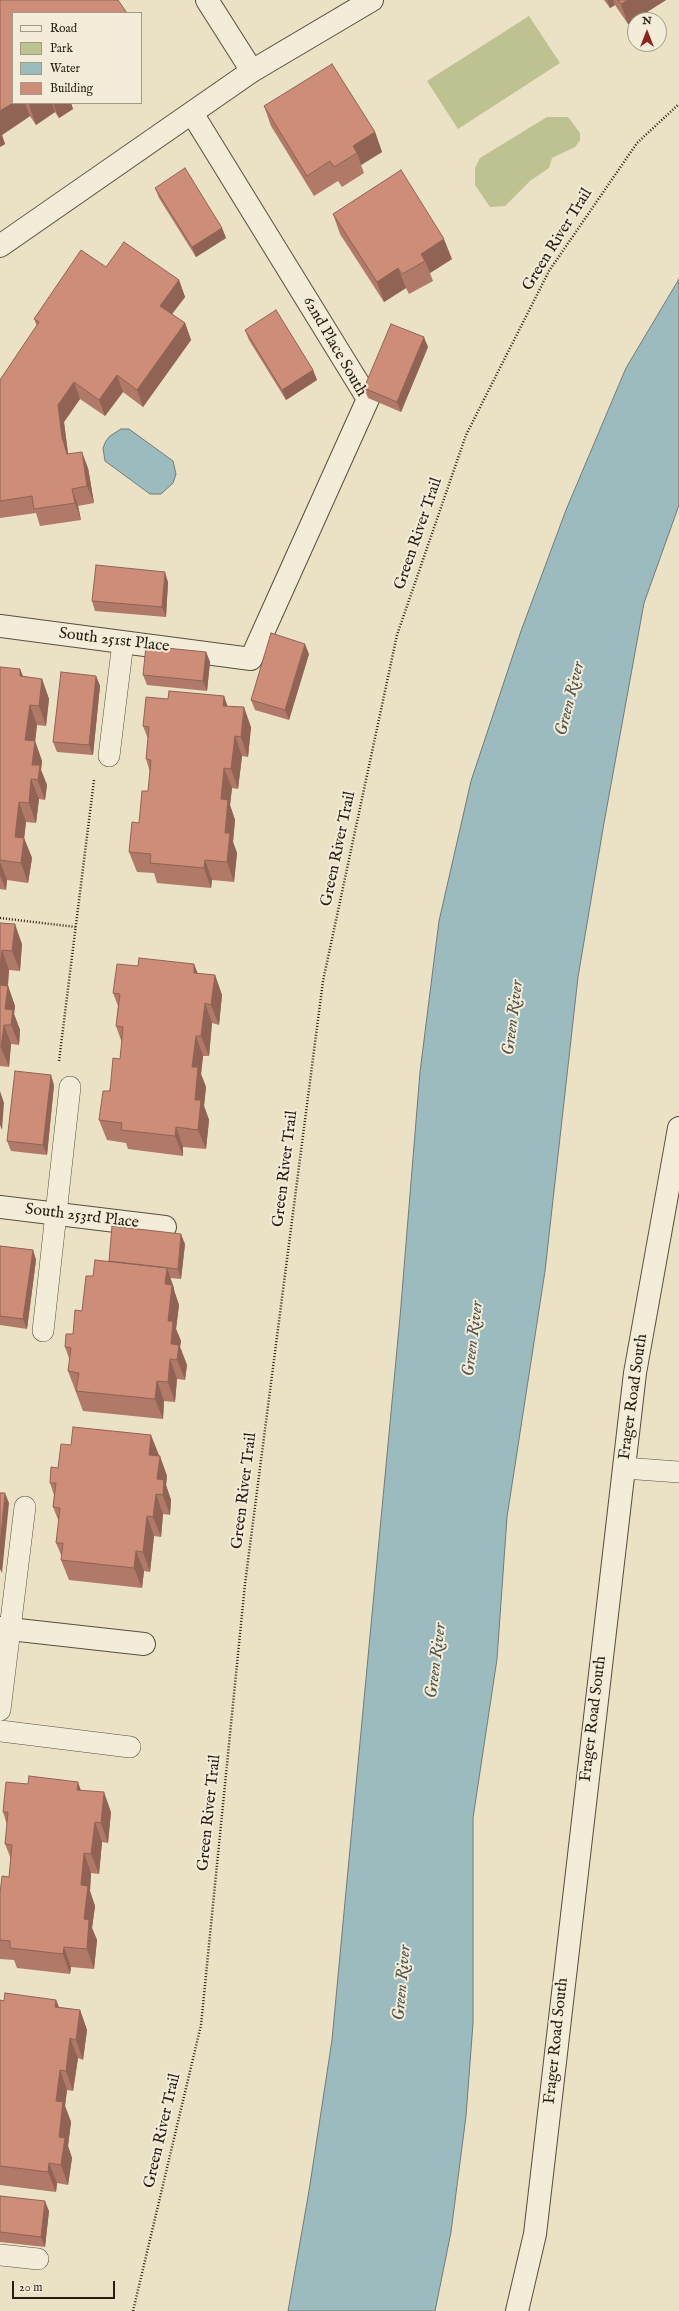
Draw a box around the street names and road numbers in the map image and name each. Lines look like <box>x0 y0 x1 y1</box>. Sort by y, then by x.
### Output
street label: Green River Trail <box>519 185 597 295</box>
street label: 62nd Place South <box>298 294 370 400</box>
street label: Green River Trail <box>391 475 447 593</box>
street label: South 251st Place <box>58 625 170 657</box>
street label: Green River Trail <box>317 790 361 908</box>
street label: Green River Trail <box>269 1110 303 1228</box>
street label: South 253rd Place <box>24 1200 140 1234</box>
street label: Frager Road South <box>616 1333 652 1461</box>
street label: Green River Trail <box>228 1432 262 1550</box>
street label: Frager Road South <box>577 1655 611 1783</box>
street label: Green River Trail <box>194 1754 226 1872</box>
street label: Frager Road South <box>541 1977 573 2105</box>
street label: Green River Trail <box>140 2072 186 2190</box>

